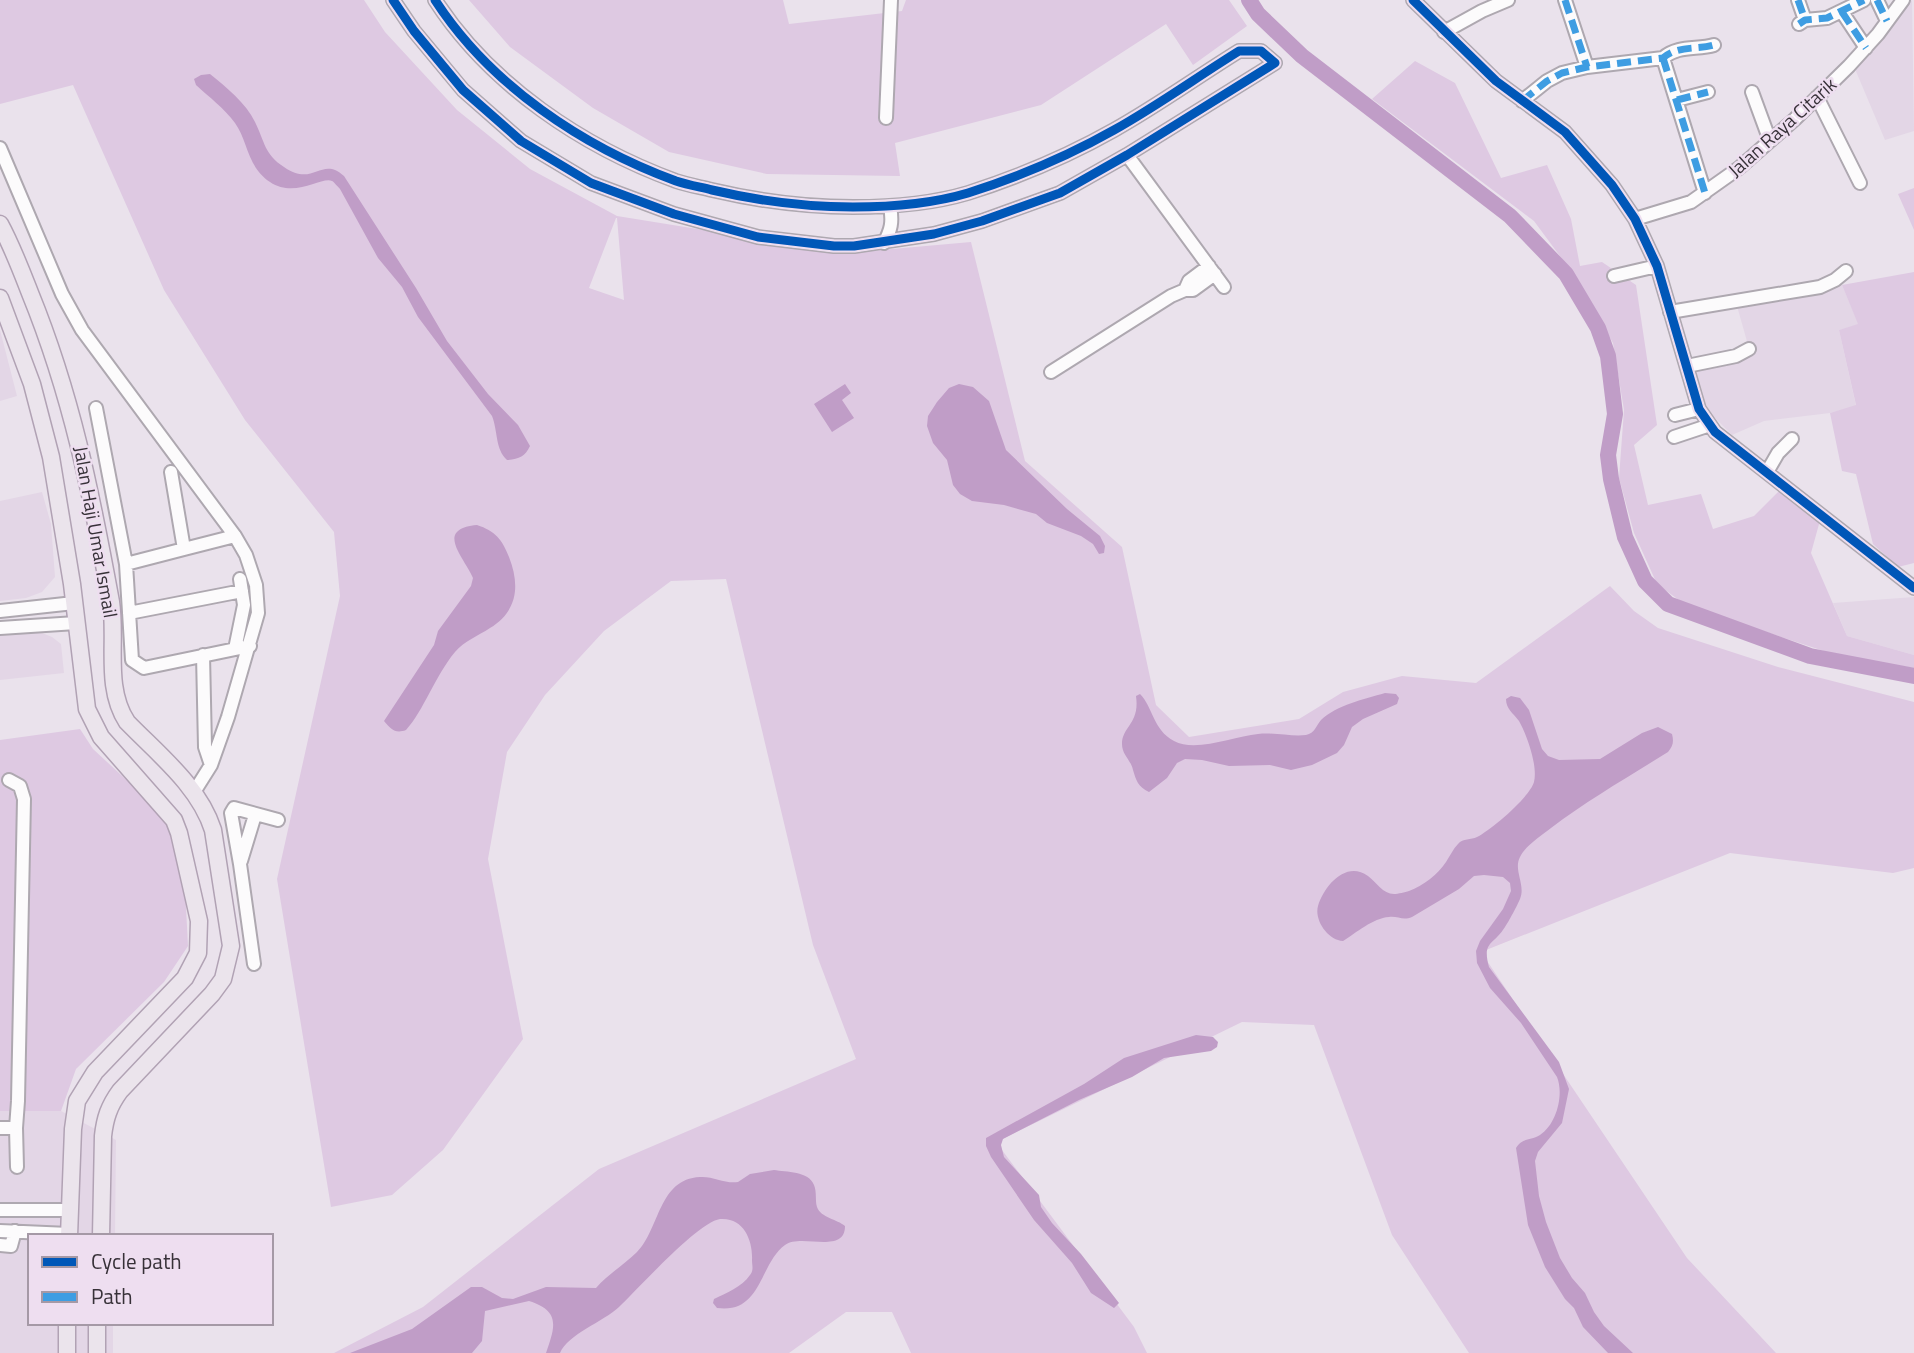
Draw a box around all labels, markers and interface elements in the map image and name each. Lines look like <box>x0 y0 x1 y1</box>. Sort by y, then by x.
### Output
street label: Jalan Raya Citarik <box>1721 70 1843 183</box>
street label: Jalan Haji Umar Ismail <box>67 444 126 620</box>
legend <box>28 1234 273 1325</box>
text: Cycle path <box>91 1245 182 1277</box>
text: Path <box>91 1280 133 1312</box>

